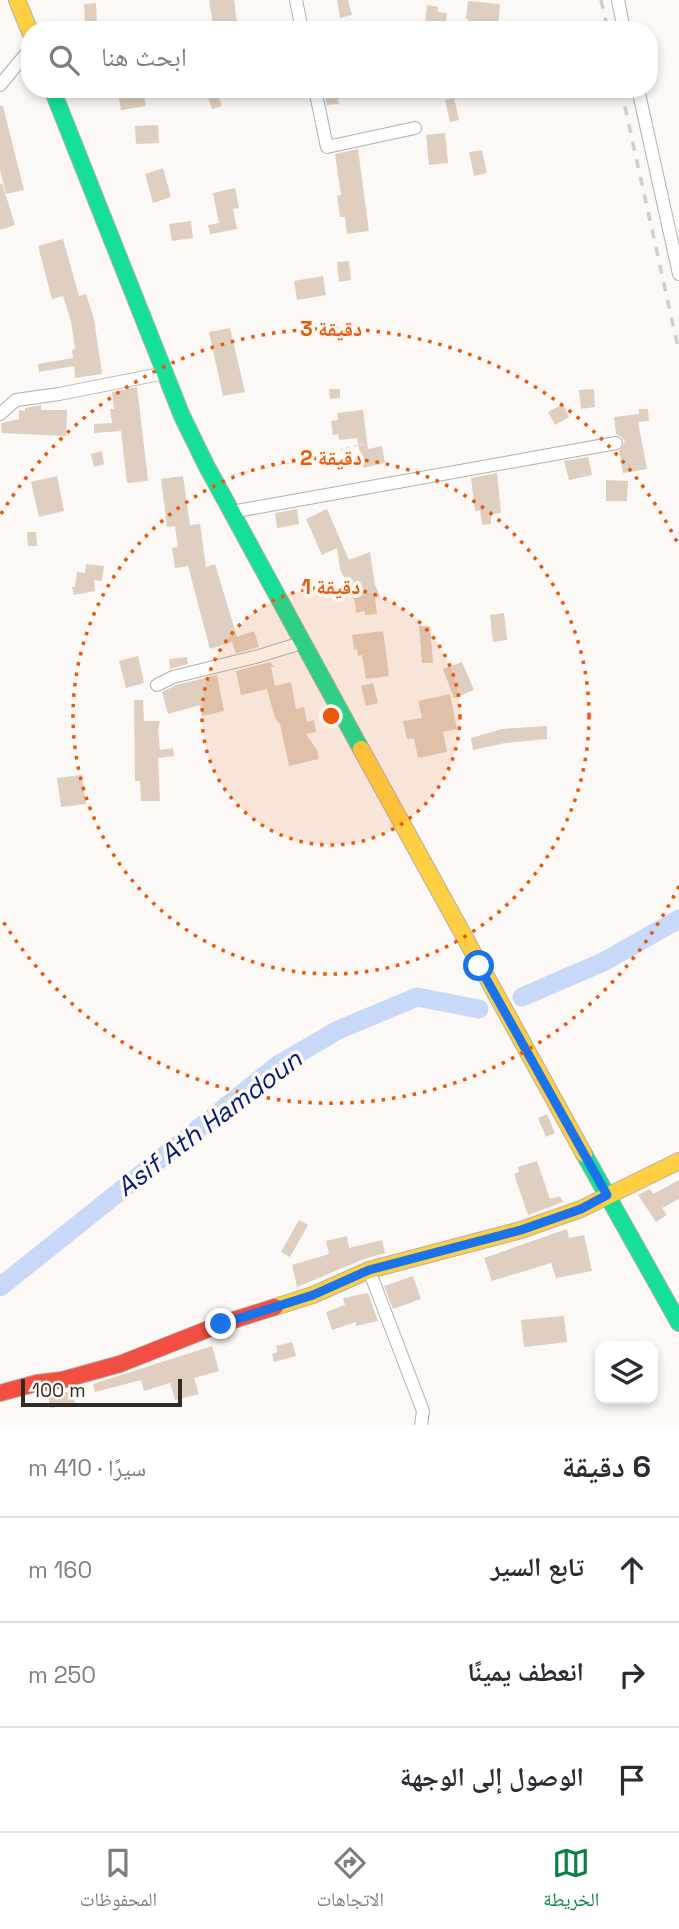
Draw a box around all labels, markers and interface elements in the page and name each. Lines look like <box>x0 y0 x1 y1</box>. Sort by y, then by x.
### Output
search box <box>21 21 658 98</box>
text: ابحث هنا <box>101 40 187 74</box>
icon: search <box>45 41 83 79</box>
text: 3 دقيقة <box>300 315 362 342</box>
text: 2 دقيقة <box>300 444 362 471</box>
text: 1 دقيقة <box>302 573 360 600</box>
centre of rings <box>319 704 343 728</box>
route start <box>463 950 494 981</box>
water label: Asif Ath Hamdoun <box>109 1041 309 1204</box>
route end <box>205 1308 236 1339</box>
map controls <box>595 1341 658 1404</box>
button: layers <box>595 1341 658 1404</box>
scale bar <box>21 1376 182 1408</box>
text: 100 m <box>32 1378 86 1403</box>
text: 6 دقيقة <box>562 1447 651 1486</box>
text: سيرًا · 410 m <box>28 1453 146 1483</box>
text: تابع السير <box>491 1550 584 1584</box>
icon: ahead <box>613 1551 651 1589</box>
text: 160 m <box>28 1555 92 1585</box>
text: انعطف يمينًا <box>467 1655 584 1689</box>
icon: right <box>613 1656 651 1694</box>
text: 250 m <box>28 1660 96 1690</box>
text: الوصول إلى الوجهة <box>400 1760 584 1794</box>
icon: arrive <box>613 1761 651 1799</box>
tab: المحفوظات <box>80 1844 157 1918</box>
tab: الاتجاهات <box>316 1844 384 1918</box>
tab: الخريطة <box>543 1844 599 1918</box>

